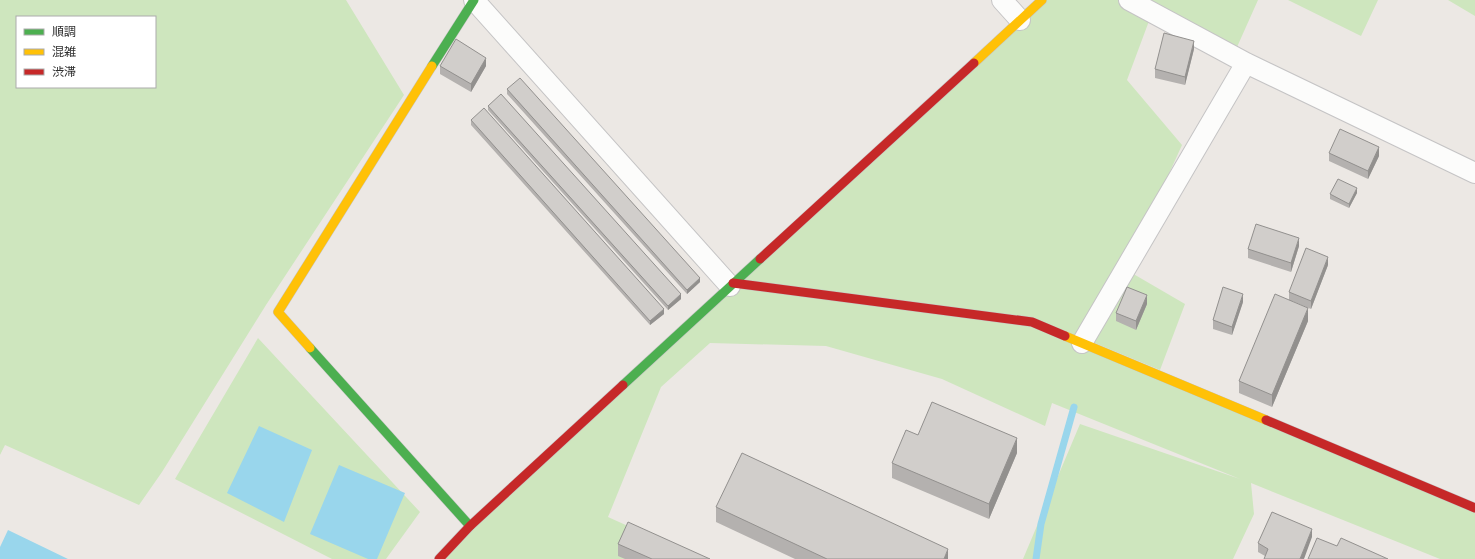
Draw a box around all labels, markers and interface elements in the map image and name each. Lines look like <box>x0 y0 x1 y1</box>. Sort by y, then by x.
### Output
legend <box>16 16 156 88</box>
text: 順調 <box>52 24 76 41</box>
text: 混雑 <box>52 44 76 61</box>
text: 渋滞 <box>52 64 76 81</box>

